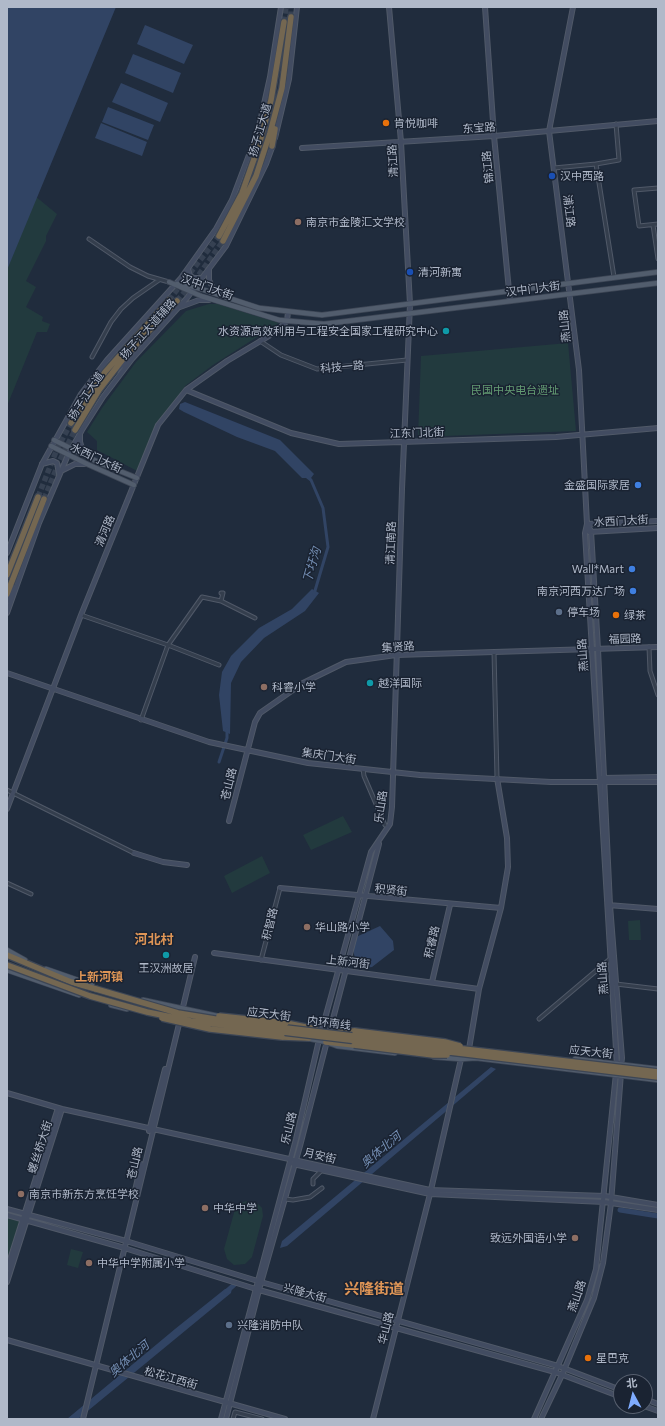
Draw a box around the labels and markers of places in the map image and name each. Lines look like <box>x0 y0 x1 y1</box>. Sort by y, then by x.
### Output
place label: 肯悦咖啡 <box>394 116 438 130</box>
marker: 肯悦咖啡 <box>381 118 391 128</box>
place label: 汉中西路 <box>560 169 604 183</box>
marker: 汉中西路 <box>547 171 557 181</box>
place label: 南京市金陵汇文学校 <box>306 215 405 229</box>
marker: 南京市金陵汇文学校 <box>293 217 303 227</box>
place label: 清河新寓 <box>418 265 462 279</box>
marker: 清河新寓 <box>405 267 415 277</box>
place label: 水资源高效利用与工程安全国家工程研究中心 <box>218 324 438 338</box>
marker: 水资源高效利用与工程安全国家工程研究中心 <box>441 326 451 336</box>
place label: 金盛国际家居 <box>564 478 630 492</box>
marker: 金盛国际家居 <box>633 480 643 490</box>
place label: Wall*Mart <box>572 562 624 576</box>
marker: Wall*Mart <box>627 564 637 574</box>
place label: 南京河西万达广场 <box>537 584 625 598</box>
marker: 南京河西万达广场 <box>628 586 638 596</box>
place label: 停车场 <box>567 605 600 619</box>
marker: 停车场 <box>554 607 564 617</box>
place label: 绿茶 <box>624 608 646 622</box>
marker: 绿茶 <box>611 610 621 620</box>
place label: 越洋国际 <box>378 676 422 690</box>
marker: 越洋国际 <box>365 678 375 688</box>
place label: 科睿小学 <box>272 680 316 694</box>
marker: 科睿小学 <box>259 682 269 692</box>
place label: 华山路小学 <box>315 920 370 934</box>
marker: 华山路小学 <box>302 922 312 932</box>
marker: 王汉洲故居 <box>161 950 171 960</box>
place label: 王汉洲故居 <box>139 961 193 975</box>
place label: 南京市新东方烹饪学校 <box>29 1187 139 1201</box>
marker: 南京市新东方烹饪学校 <box>16 1189 26 1199</box>
place label: 中华中学 <box>213 1201 257 1215</box>
marker: 中华中学 <box>200 1203 210 1213</box>
place label: 致远外国语小学 <box>490 1231 567 1245</box>
marker: 致远外国语小学 <box>570 1233 580 1243</box>
place label: 中华中学附属小学 <box>97 1256 185 1270</box>
marker: 中华中学附属小学 <box>84 1258 94 1268</box>
place label: 兴隆消防中队 <box>237 1318 303 1332</box>
marker: 兴隆消防中队 <box>224 1320 234 1330</box>
place label: 星巴克 <box>596 1351 629 1365</box>
marker: 星巴克 <box>583 1353 593 1363</box>

